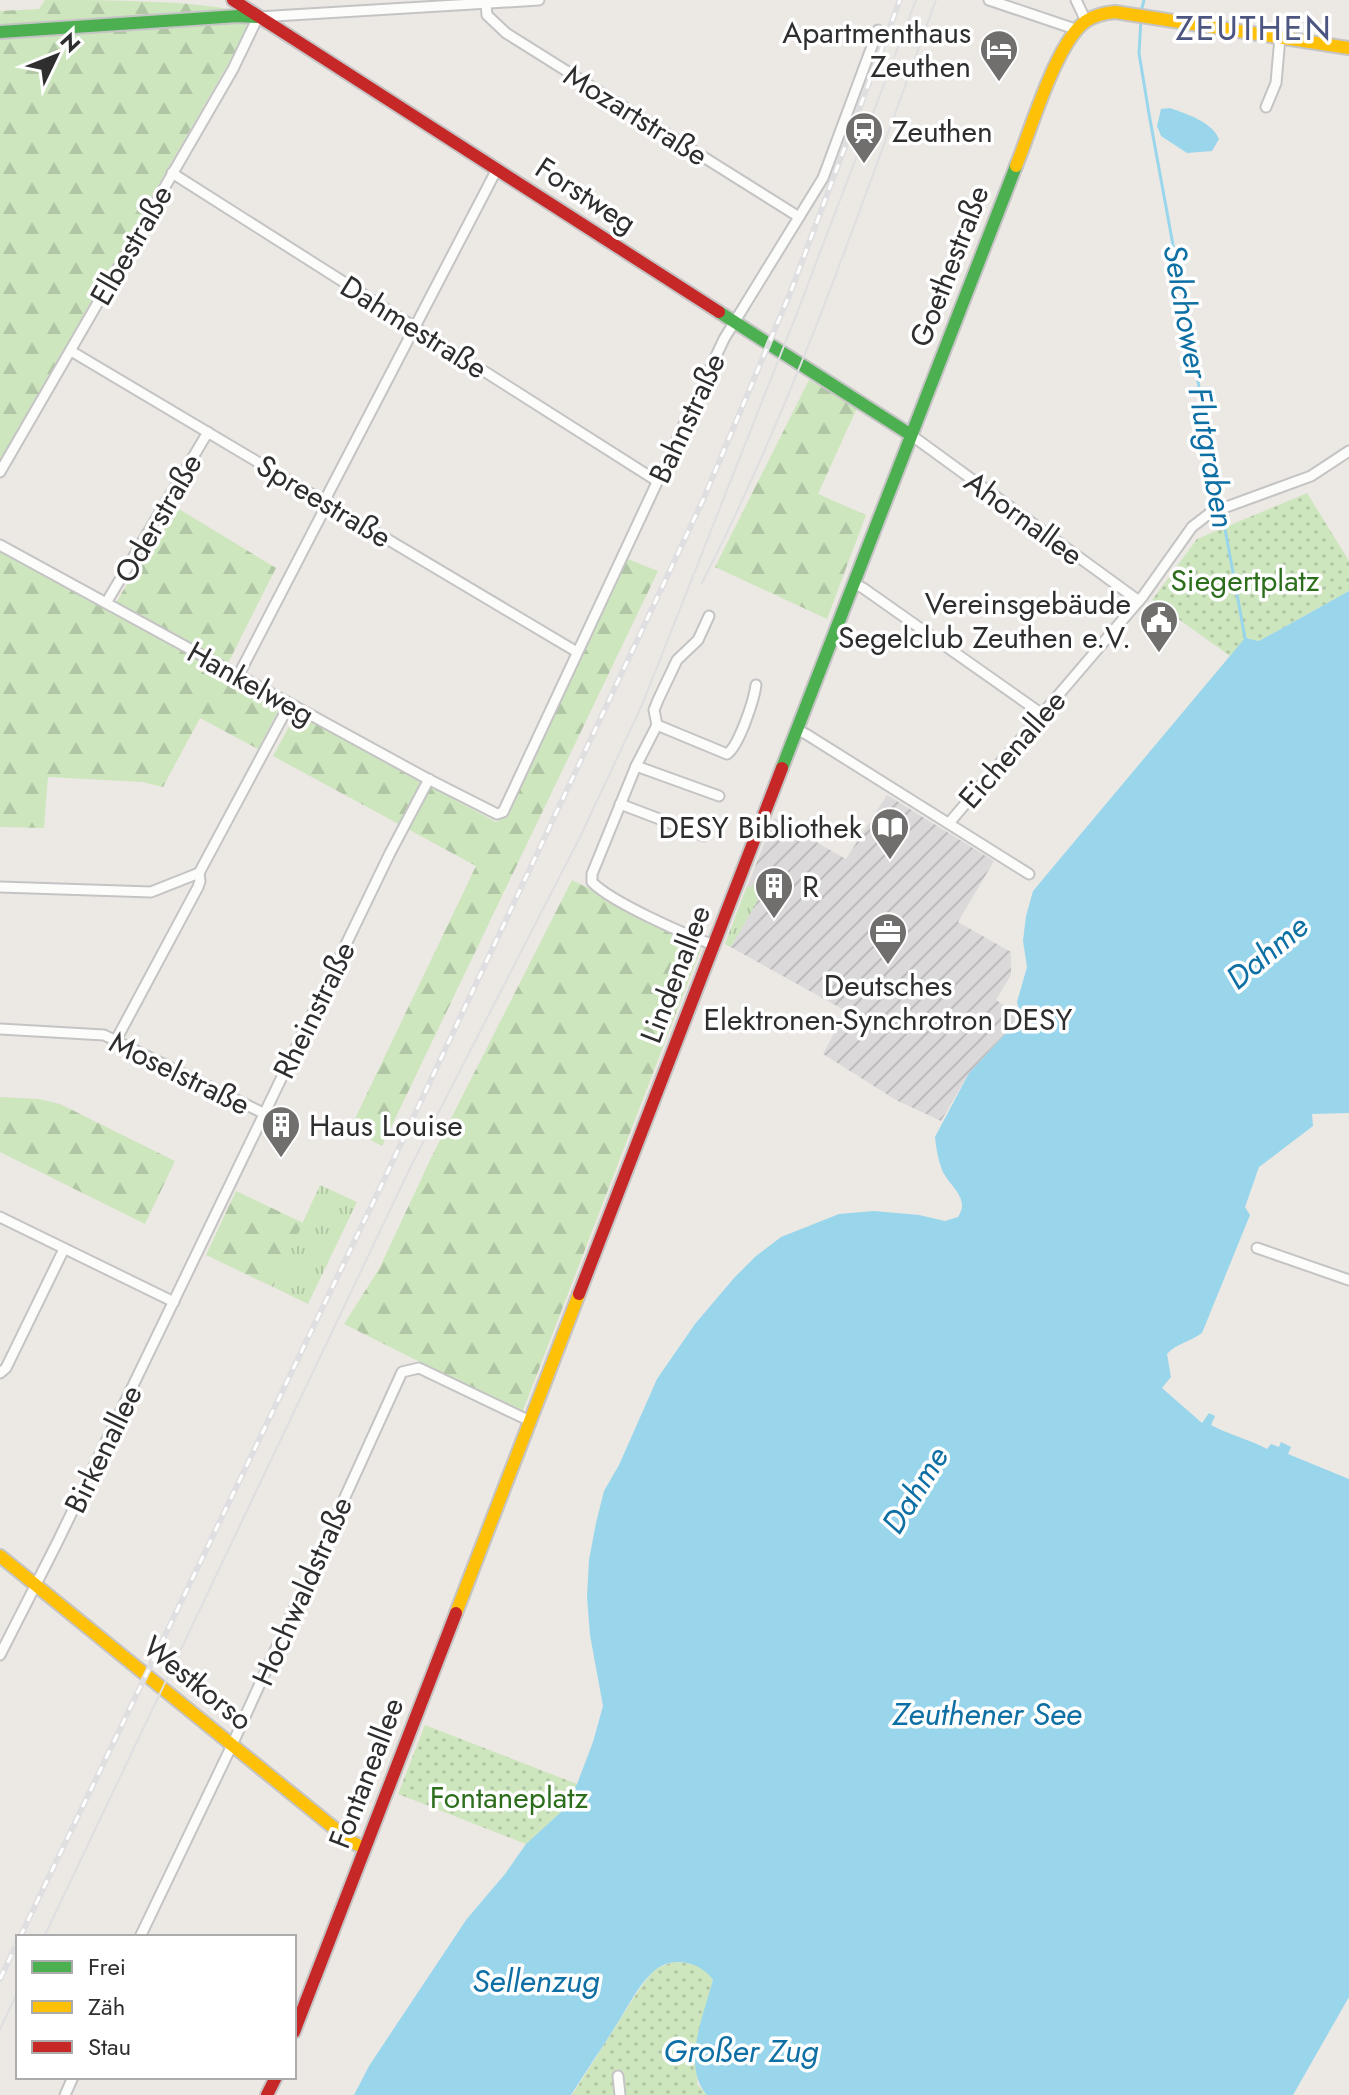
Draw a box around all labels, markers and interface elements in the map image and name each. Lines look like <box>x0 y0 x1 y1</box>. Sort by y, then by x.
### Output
district label: ZEUTHEN <box>1175 4 1333 53</box>
place label: Apartmenthaus Zeuthen <box>782 11 971 88</box>
north arrow <box>16 16 96 96</box>
text: N <box>53 25 88 60</box>
hotel icon: Apartmenthaus Zeuthen <box>978 28 1020 83</box>
street label: Mozartstraße <box>556 54 716 176</box>
station icon: Zeuthen <box>843 110 885 165</box>
place label: Zeuthen <box>892 110 993 153</box>
street label: Forstweg <box>527 146 645 244</box>
street label: Elbestraße <box>79 177 183 313</box>
street label: Goethestraße <box>898 179 1000 353</box>
water label: Selchower Flutgraben <box>1151 241 1247 531</box>
street label: Dahmestraße <box>332 265 496 389</box>
street label: Bahnstraße <box>638 346 736 490</box>
street label: Spreestraße <box>248 444 400 558</box>
street label: Oderstraße <box>104 445 212 591</box>
street label: Ahornallee <box>956 460 1092 576</box>
park label: Siegertplatz <box>1170 559 1320 602</box>
place label: Vereinsgebäude Segelclub Zeuthen e.V. <box>838 582 1131 659</box>
public building icon: Vereinsgebäude Segelclub Zeuthen e.V. <box>1138 599 1180 654</box>
street label: Hankelweg <box>180 630 322 736</box>
street label: Eichenallee <box>948 680 1076 818</box>
place label: DESY Bibliothek <box>659 806 863 849</box>
library icon: DESY Bibliothek <box>869 806 911 861</box>
building icon: R <box>753 865 795 920</box>
place label: R <box>802 865 819 908</box>
street label: Lindenallee <box>629 899 721 1049</box>
water label: Dahme <box>1216 904 1318 1000</box>
office icon: Deutsches Elektronen-Synchrotron DESY <box>867 911 909 966</box>
street label: Rheinstraße <box>262 934 366 1086</box>
place label: Deutsches Elektronen-Synchrotron DESY <box>704 964 1073 1041</box>
street label: Moselstraße <box>102 1020 258 1126</box>
building icon: Haus Louise <box>260 1104 302 1159</box>
place label: Haus Louise <box>309 1104 463 1147</box>
street label: Birkenallee <box>53 1378 153 1520</box>
water label: Dahme <box>870 1437 960 1543</box>
street label: Hochwaldstraße <box>241 1490 363 1692</box>
street label: Westkorso <box>134 1625 262 1741</box>
street label: Fontaneallee <box>318 1691 414 1855</box>
water label: Zeuthener See <box>891 1691 1082 1737</box>
park label: Fontaneplatz <box>430 1776 588 1819</box>
legend <box>16 1935 296 2079</box>
text: Frei <box>88 1949 126 1984</box>
water label: Sellenzug <box>472 1958 600 2004</box>
text: Zäh <box>88 1989 125 2024</box>
water label: Großer Zug <box>663 2028 819 2074</box>
text: Stau <box>88 2029 131 2064</box>

